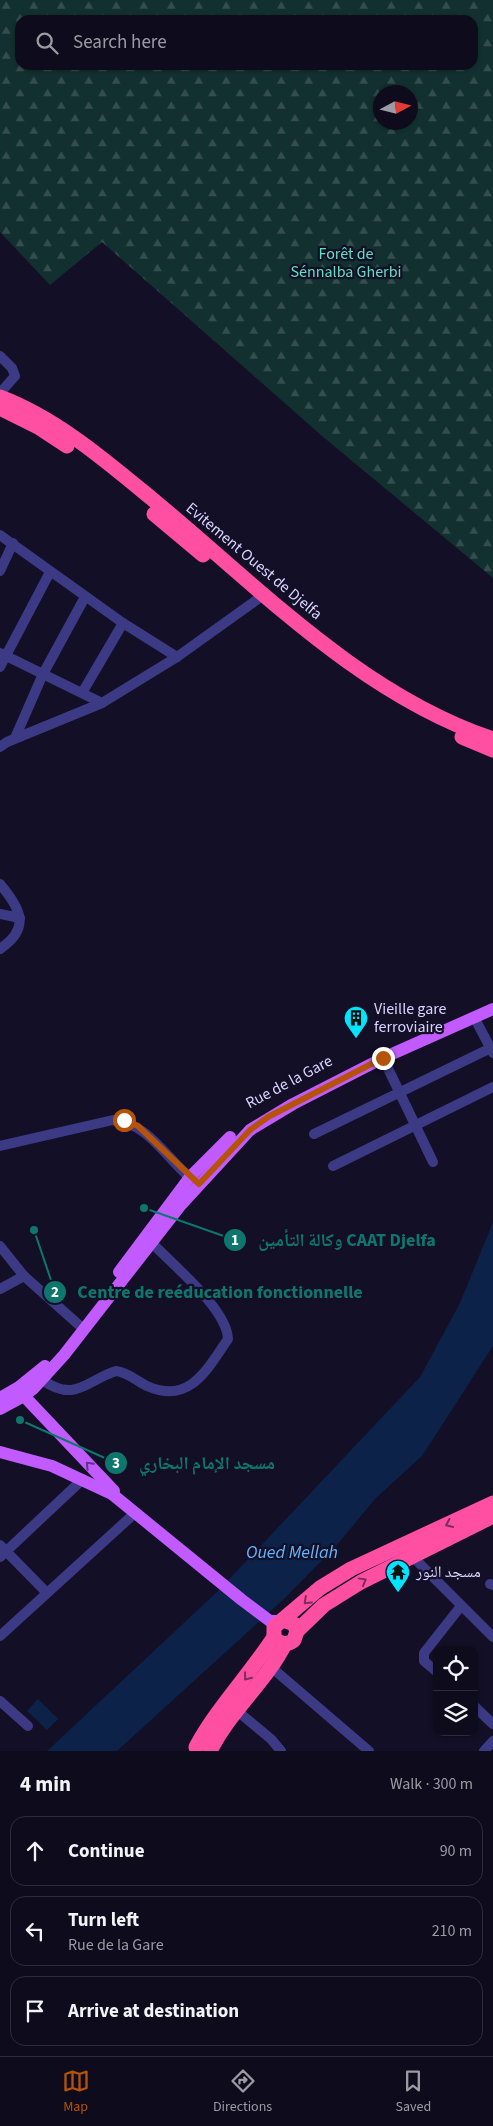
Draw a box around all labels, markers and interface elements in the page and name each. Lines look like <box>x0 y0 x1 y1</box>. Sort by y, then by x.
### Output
search box <box>15 15 478 70</box>
icon: search <box>33 29 61 57</box>
text: Search here <box>73 29 167 56</box>
north arrow <box>373 85 418 130</box>
park label: Forêt de Sénnalba Gherbi <box>291 243 401 283</box>
street label: Evitement Ouest de Djelfa <box>181 497 327 625</box>
place label: Vieille gare ferroviaire <box>374 998 447 1038</box>
building icon: Vieille gare ferroviaire <box>343 1005 369 1039</box>
route end <box>372 1047 395 1070</box>
street label: Rue de la Gare <box>242 1050 336 1114</box>
route start <box>113 1109 136 1132</box>
callout: وكالة التأمين CAAT Djelfa <box>223 1223 445 1256</box>
text: وكالة التأمين CAAT Djelfa <box>258 1228 436 1253</box>
text: 1 <box>231 1230 239 1251</box>
callout: Centre de reéducation fonctionnelle <box>43 1275 373 1308</box>
text: Centre de reéducation fonctionnelle <box>77 1280 363 1305</box>
text: 2 <box>51 1282 59 1303</box>
callout: مسجد الإمام البخاري <box>104 1447 285 1480</box>
text: مسجد الإمام البخاري <box>139 1451 275 1477</box>
text: 3 <box>112 1453 120 1474</box>
one-way arrow <box>86 1462 95 1471</box>
one-way arrow <box>445 1518 454 1528</box>
water label: Oued Mellah <box>246 1540 338 1565</box>
temple icon: مسجد النور <box>385 1559 411 1593</box>
place label: مسجد النور <box>415 1561 481 1583</box>
one-way arrow <box>358 1577 367 1587</box>
one-way arrow <box>303 1595 312 1604</box>
map controls <box>433 1646 478 1736</box>
button: locate <box>433 1646 478 1691</box>
one-way arrow <box>244 1671 252 1680</box>
button: layers <box>433 1691 478 1736</box>
text: 4 min <box>20 1769 71 1799</box>
text: Walk · 300 m <box>390 1773 473 1795</box>
icon: ahead <box>21 1837 49 1865</box>
text: Continue <box>68 1838 145 1865</box>
text: 90 m <box>440 1840 472 1862</box>
text: Turn left <box>68 1907 139 1934</box>
icon: left <box>21 1917 49 1945</box>
text: 210 m <box>432 1920 472 1942</box>
text: Rue de la Gare <box>68 1934 164 1956</box>
icon: arrive <box>21 1997 49 2025</box>
text: Arrive at destination <box>68 1998 239 2025</box>
tab: Map <box>62 2067 90 2117</box>
tab: Directions <box>213 2067 272 2117</box>
tab: Saved <box>396 2067 431 2117</box>

